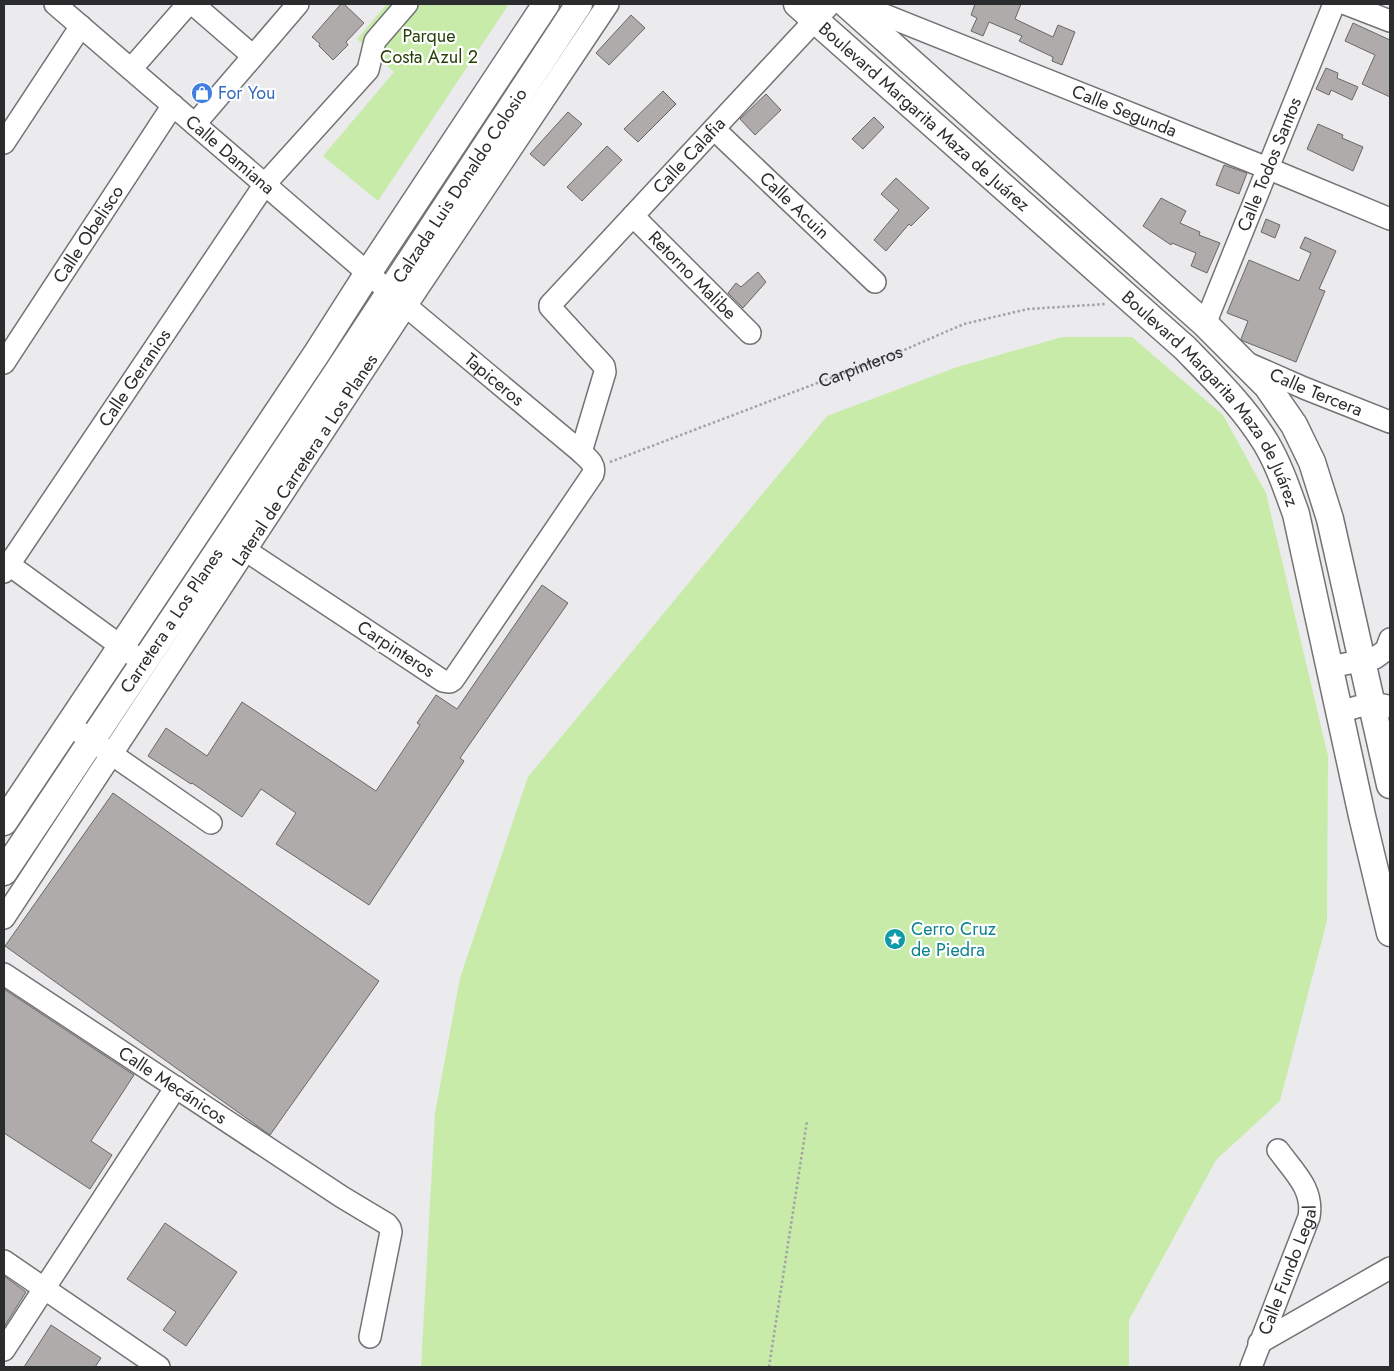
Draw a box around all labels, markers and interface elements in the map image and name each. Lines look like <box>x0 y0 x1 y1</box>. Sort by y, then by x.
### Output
street label: Boulevard Margarita Maza de Juárez <box>813 16 1036 218</box>
park label: Parque Costa Azul 2 <box>380 23 478 70</box>
street label: Calle Segunda <box>1068 78 1181 144</box>
place label: For You <box>218 80 275 106</box>
shop icon: For You <box>190 81 214 105</box>
street label: Calzada Luis Donaldo Colosio <box>386 83 534 288</box>
street label: Calle Todos Santos <box>1231 93 1308 235</box>
street label: Calle Damiana <box>180 109 280 201</box>
street label: Calle Calafia <box>647 111 732 199</box>
street label: Calle Acuin <box>754 166 835 245</box>
street label: Calle Obelisco <box>47 180 130 288</box>
street label: Retorno Malibe <box>642 225 743 326</box>
street label: Boulevard Margarita Maza de Juárez <box>1116 285 1306 511</box>
street label: Calle Geranios <box>92 324 177 432</box>
street label: Carpinteros <box>815 339 906 394</box>
street label: Tapiceros <box>459 347 530 412</box>
street label: Lateral de Carretera a Los Planes <box>226 349 384 571</box>
street label: Calle Tercera <box>1265 361 1366 423</box>
street label: Carretera a Los Planes <box>114 543 229 699</box>
street label: Carpinteros <box>352 614 440 684</box>
place label: Cerro Cruz de Piedra <box>911 916 997 963</box>
place icon: Cerro Cruz de Piedra <box>883 927 907 951</box>
street label: Calle Mecánicos <box>113 1040 232 1131</box>
street label: Calle Fundo Legal <box>1252 1205 1323 1339</box>

